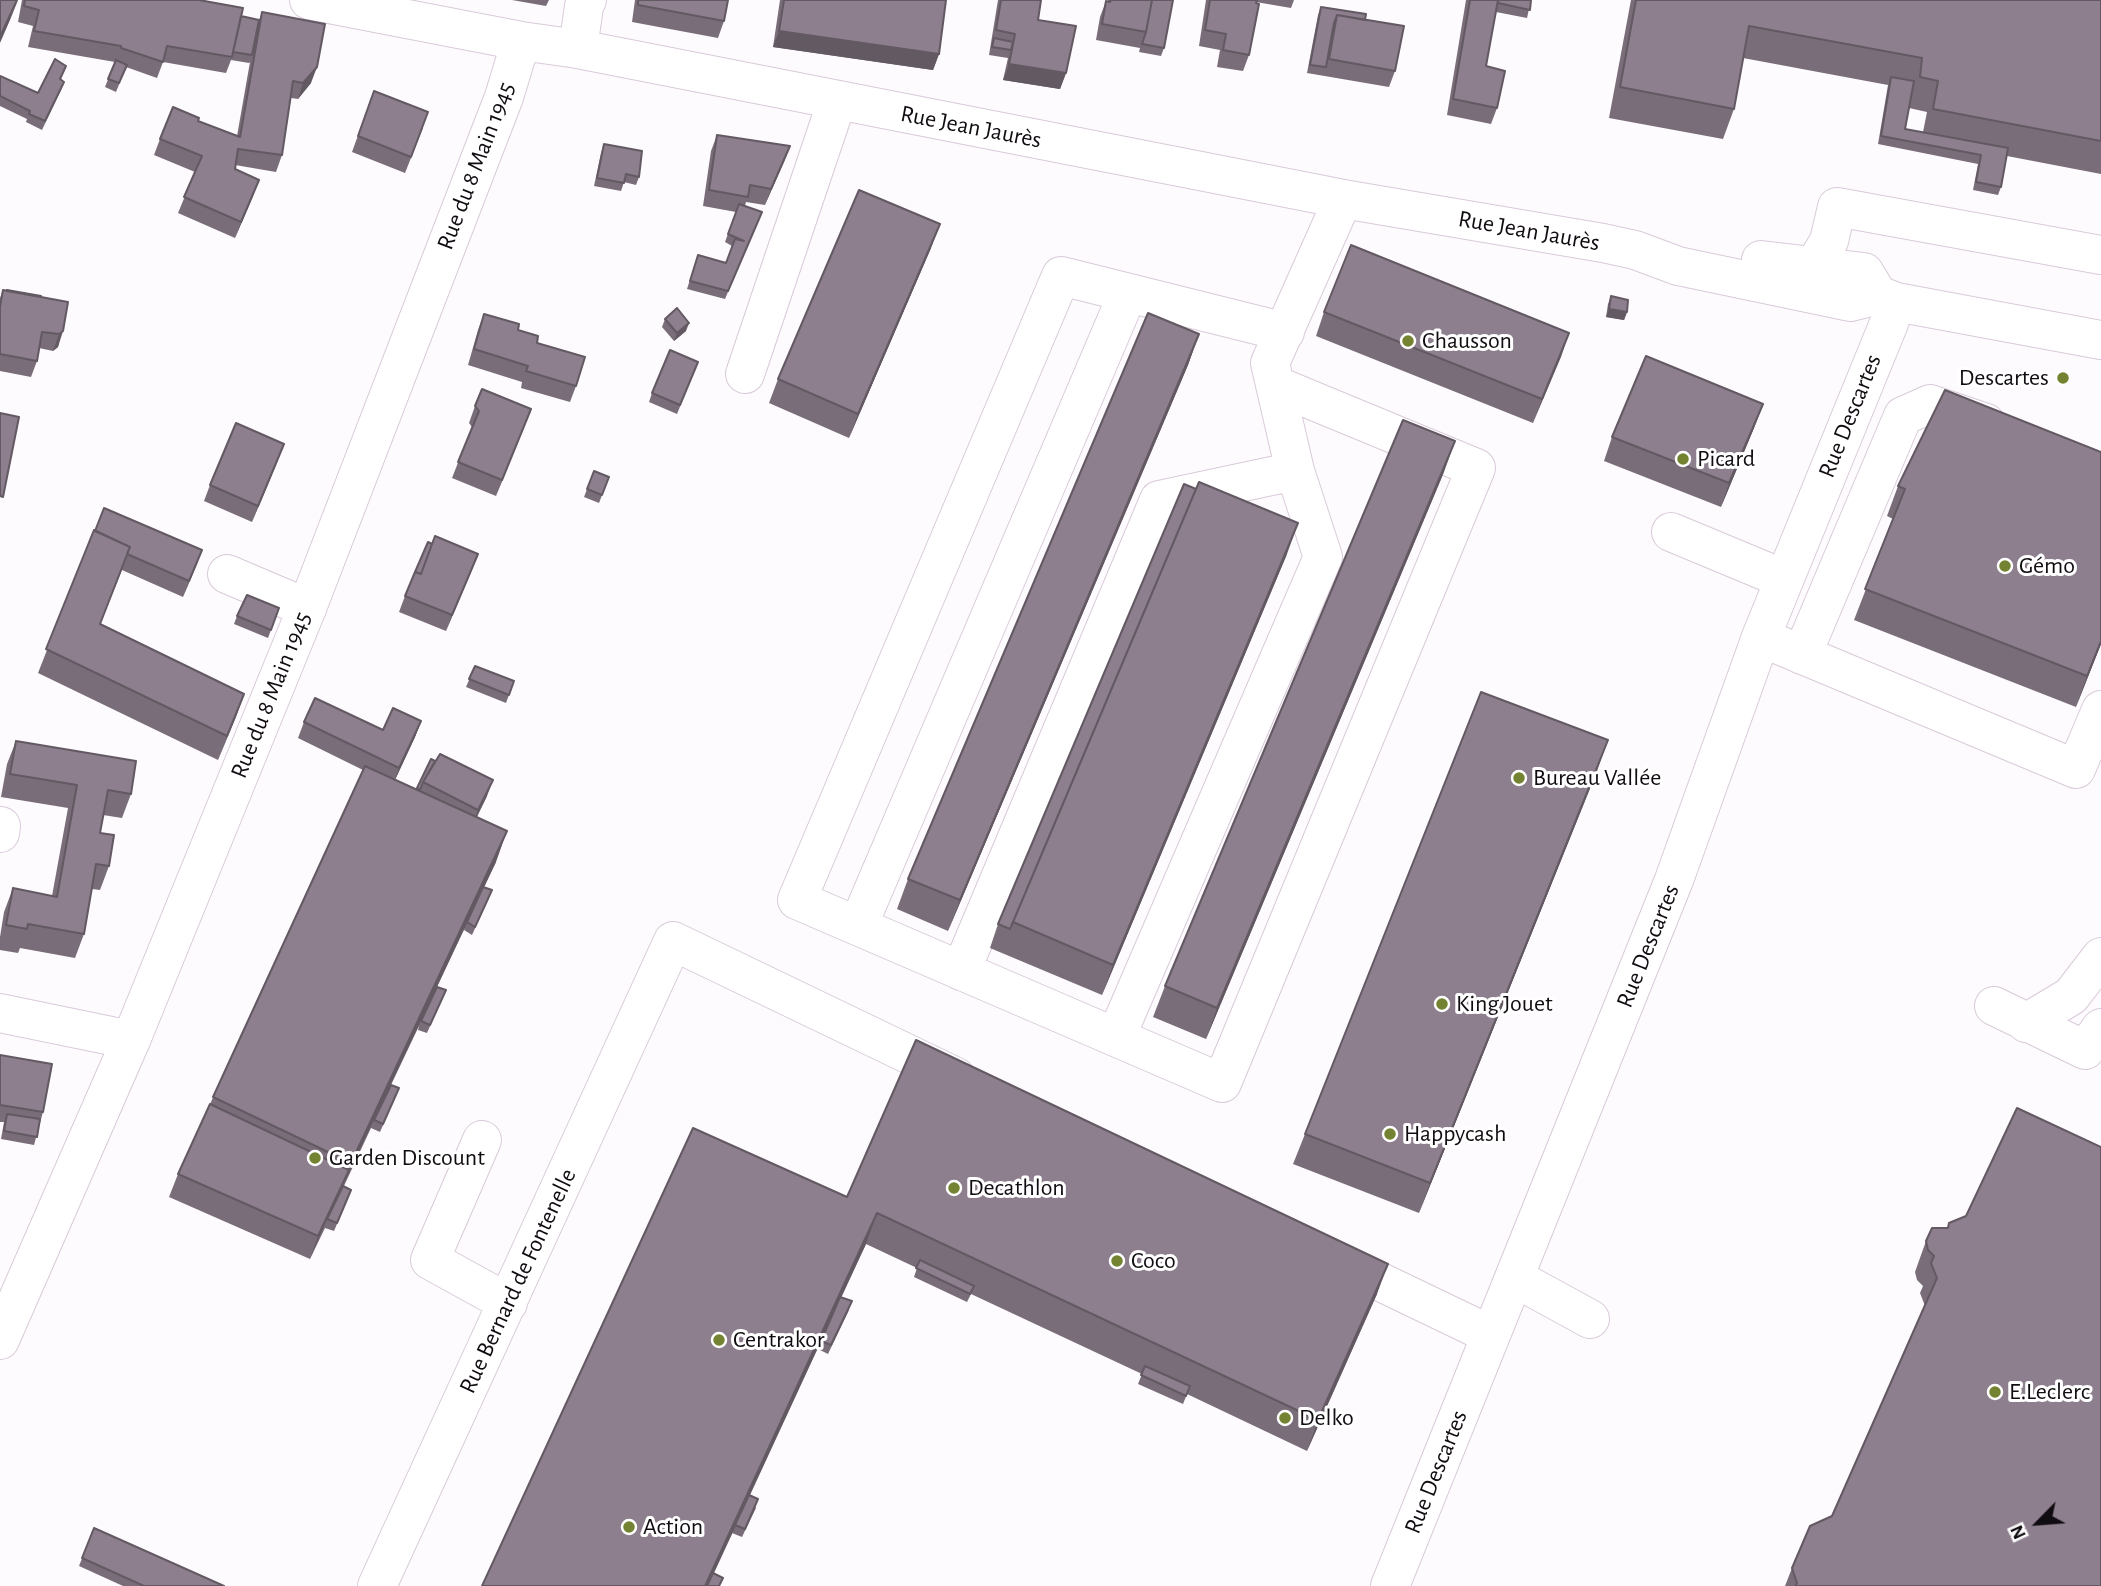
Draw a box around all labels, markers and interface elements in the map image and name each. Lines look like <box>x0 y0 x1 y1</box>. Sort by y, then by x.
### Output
street label: Rue du 8 Main 1945 <box>431 78 521 254</box>
street label: Rue Jean Jaurès <box>898 99 1044 155</box>
street label: Rue Jean Jaurès <box>1456 204 1602 258</box>
place label: Chausson <box>1422 327 1512 355</box>
marker: Chausson <box>1400 333 1416 349</box>
street label: Rue Descartes <box>1812 350 1888 482</box>
place label: Descartes <box>1959 364 2049 392</box>
marker: Descartes <box>2055 370 2071 386</box>
place label: Picard <box>1697 445 1755 473</box>
marker: Picard <box>1675 451 1691 467</box>
place label: Gémo <box>2019 552 2075 580</box>
marker: Gémo <box>1997 558 2013 574</box>
street label: Rue du 8 Main 1945 <box>224 608 318 782</box>
place label: Bureau Vallée <box>1533 764 1661 792</box>
marker: Bureau Vallée <box>1511 770 1527 786</box>
street label: Rue Descartes <box>1610 880 1686 1012</box>
place label: King Jouet <box>1456 990 1553 1018</box>
marker: King Jouet <box>1434 996 1450 1012</box>
place label: Happycash <box>1404 1120 1506 1148</box>
marker: Happycash <box>1382 1126 1398 1142</box>
place label: Garden Discount <box>329 1144 485 1172</box>
marker: Garden Discount <box>307 1150 323 1166</box>
street label: Rue Bernard de Fontenelle <box>453 1164 583 1398</box>
place label: Decathlon <box>968 1174 1065 1202</box>
marker: Decathlon <box>946 1180 962 1196</box>
place label: Coco <box>1131 1247 1176 1275</box>
marker: Coco <box>1109 1253 1125 1269</box>
place label: Centrakor <box>733 1326 825 1354</box>
marker: Centrakor <box>711 1332 727 1348</box>
place label: E.Leclerc <box>2009 1378 2090 1406</box>
marker: E.Leclerc <box>1987 1384 2003 1400</box>
place label: Delko <box>1299 1404 1354 1432</box>
street label: Rue Descartes <box>1398 1406 1474 1538</box>
marker: Delko <box>1277 1410 1293 1426</box>
north arrow <box>2003 1488 2073 1558</box>
place label: Action <box>643 1513 703 1541</box>
marker: Action <box>621 1519 637 1535</box>
text: N <box>2007 1522 2030 1542</box>

